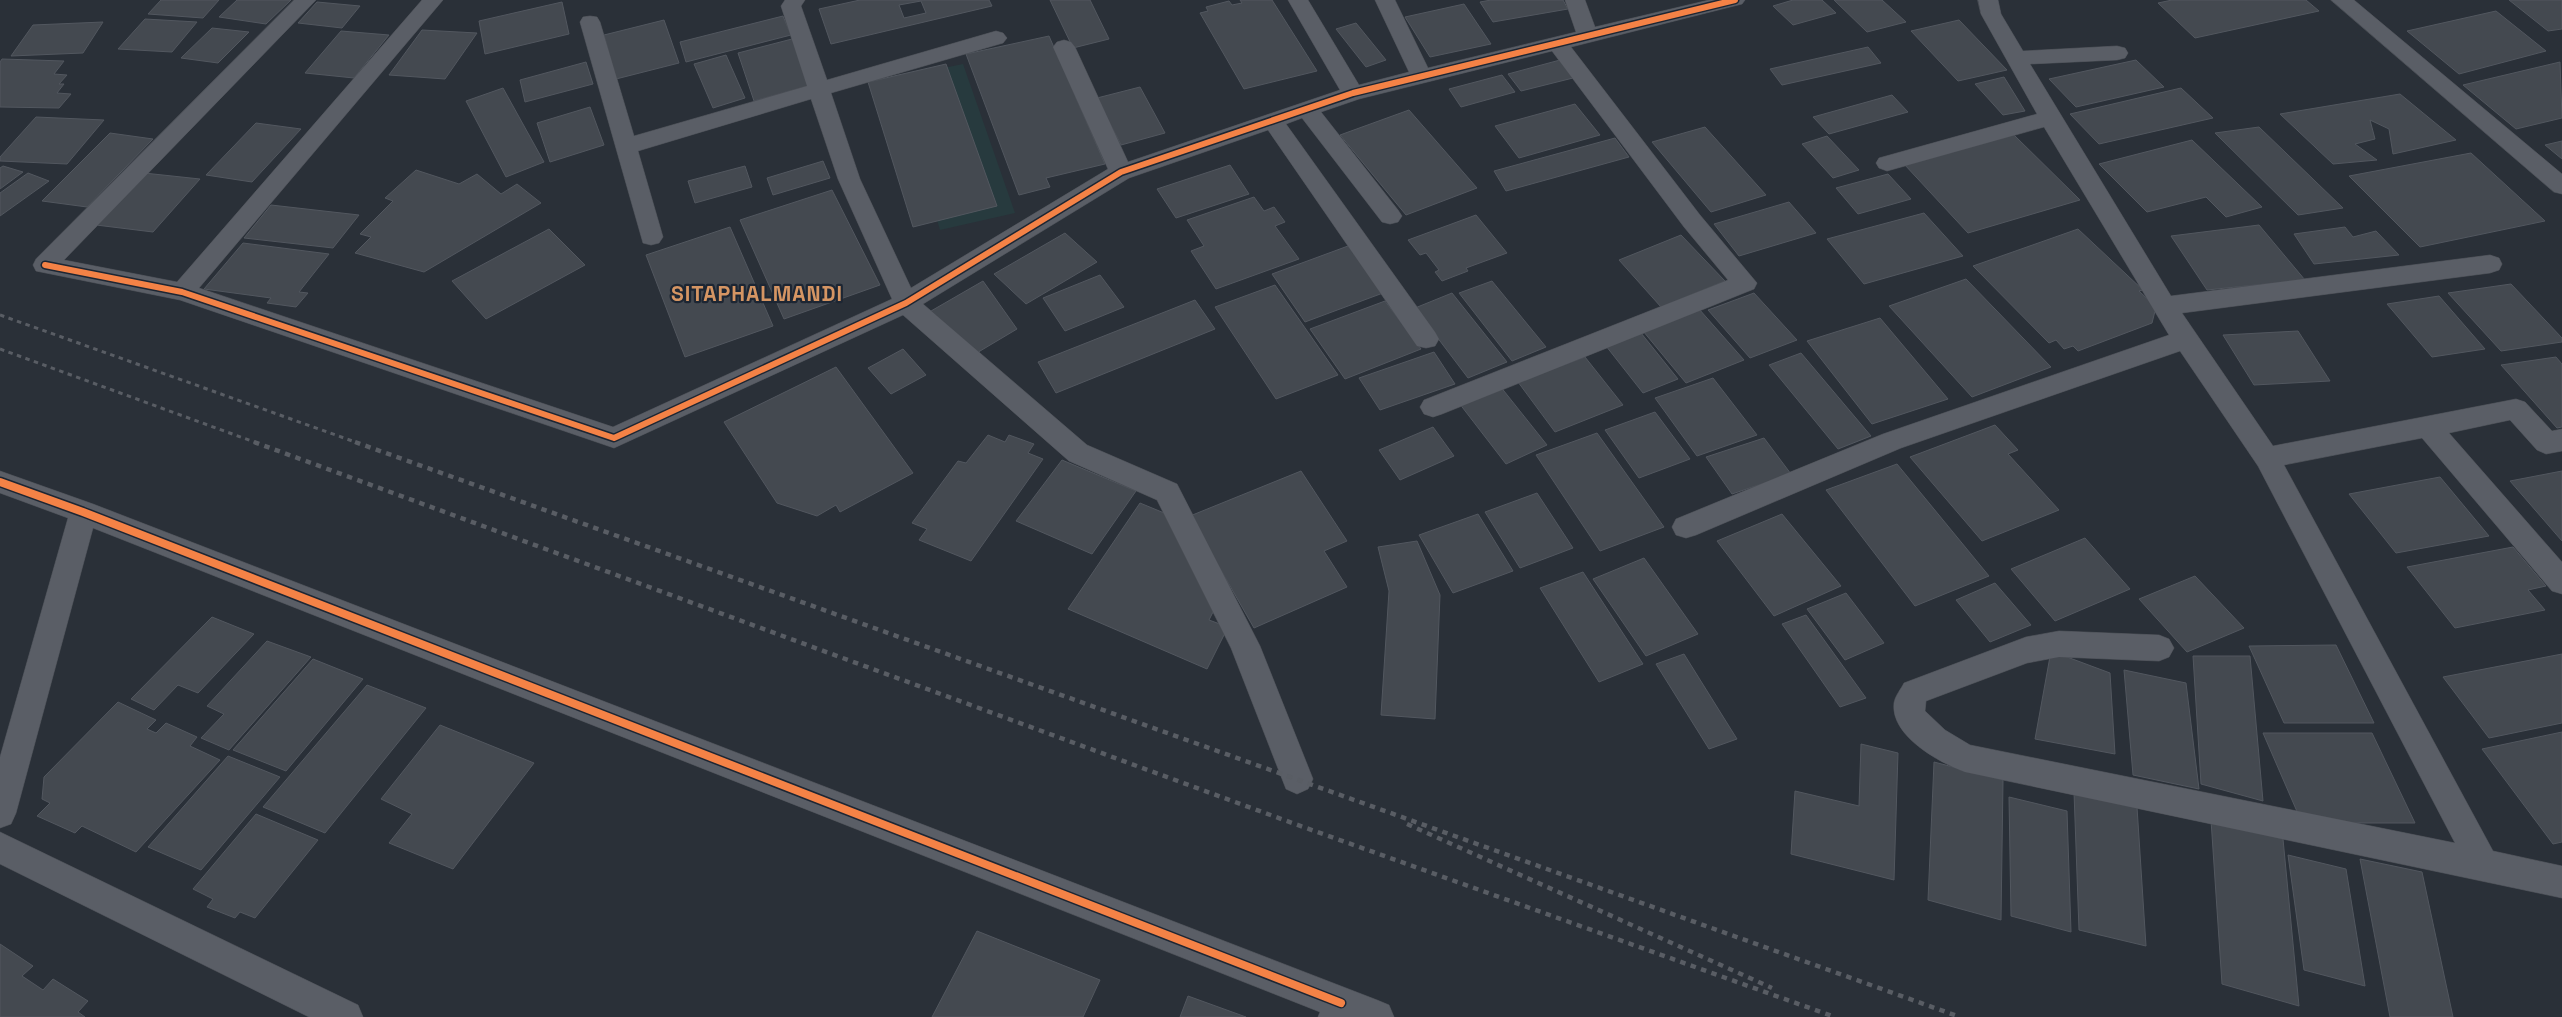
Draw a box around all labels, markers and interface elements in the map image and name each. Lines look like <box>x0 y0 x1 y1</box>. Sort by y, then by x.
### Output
district label: SITAPHALMANDI <box>671 280 843 307</box>

